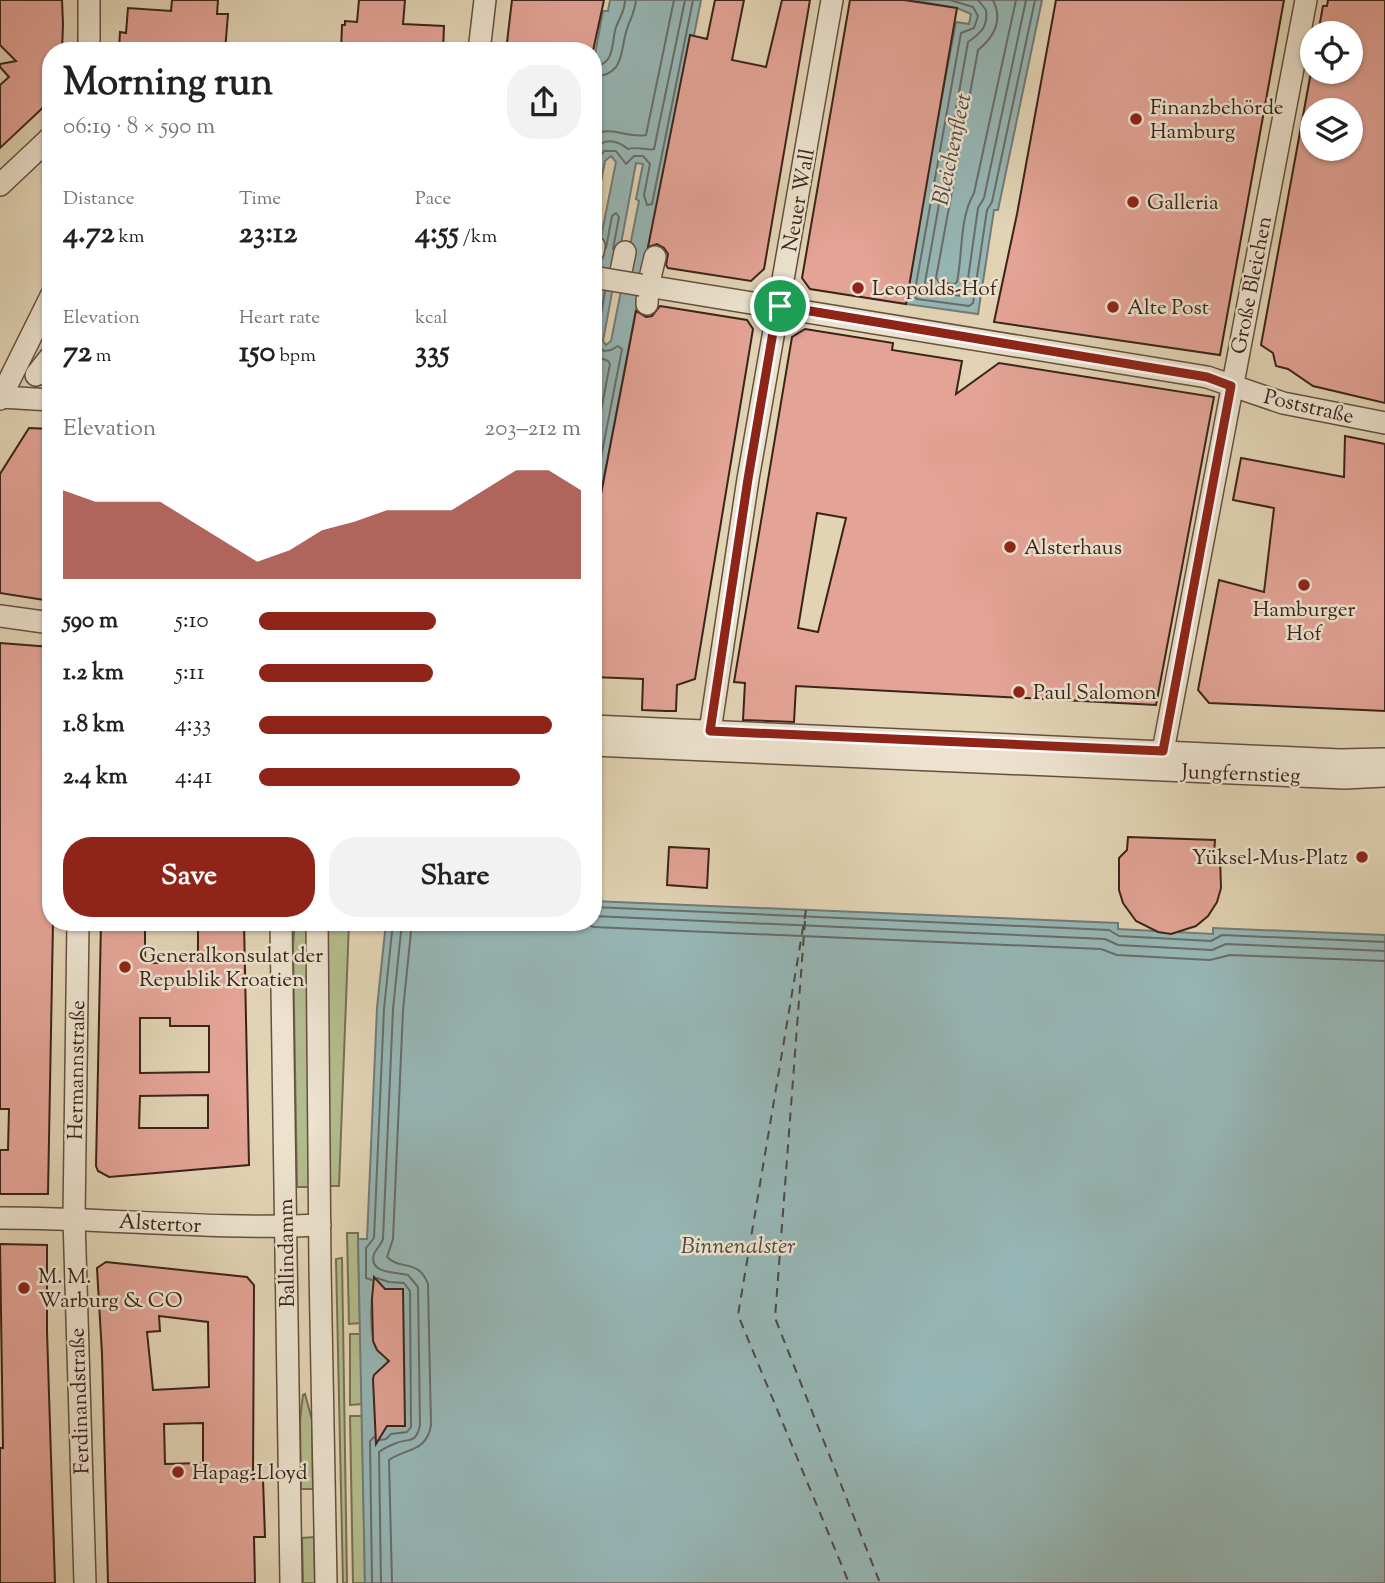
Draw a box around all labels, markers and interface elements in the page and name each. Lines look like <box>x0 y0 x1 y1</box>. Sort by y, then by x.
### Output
map controls <box>1300 21 1363 161</box>
button: locate <box>1300 21 1363 84</box>
text: Morning run <box>63 58 273 112</box>
button: share <box>507 65 581 139</box>
water label: Bleichenfleet <box>925 90 981 209</box>
place label: Finanzbehörde Hamburg <box>1150 94 1284 148</box>
button: layers <box>1300 98 1363 161</box>
text: 06:19 · 8 × 590 m <box>63 111 215 144</box>
marker: Finanzbehörde Hamburg <box>1128 111 1144 127</box>
street label: Neuer Wall <box>776 146 824 254</box>
text: Distance <box>63 186 135 213</box>
text: Time <box>239 186 281 213</box>
text: Pace <box>415 186 451 213</box>
place label: Galleria <box>1147 189 1219 219</box>
marker: Galleria <box>1125 194 1141 210</box>
text: 4.72 <box>63 213 114 256</box>
text: 23:12 <box>239 213 297 256</box>
text: 4:55 <box>415 213 459 256</box>
street label: Große Bleichen <box>1225 214 1281 357</box>
text: km <box>114 224 145 251</box>
text: /km <box>459 224 497 251</box>
place label: Leopolds-Hof <box>872 275 999 305</box>
pin <box>750 276 810 336</box>
marker: Leopolds-Hof <box>850 280 866 296</box>
icon: arrive <box>761 287 799 325</box>
place label: Alte Post <box>1127 294 1209 324</box>
marker: Alte Post <box>1105 299 1121 315</box>
text: Elevation <box>63 305 140 332</box>
text: Heart rate <box>239 305 320 332</box>
text: kcal <box>415 305 448 332</box>
text: 72 <box>63 332 92 375</box>
text: 150 <box>239 332 275 375</box>
text: 335 <box>415 332 450 375</box>
text: m <box>92 343 112 370</box>
text: bpm <box>275 343 316 370</box>
street label: Poststraße <box>1260 383 1357 433</box>
text: Elevation <box>63 413 156 446</box>
text: 203–212 m <box>484 413 581 446</box>
place label: Alsterhaus <box>1024 534 1122 564</box>
marker: Alsterhaus <box>1002 539 1018 555</box>
marker: Hamburger Hof <box>1296 577 1312 593</box>
place label: Hamburger Hof <box>1253 596 1355 650</box>
text: 590 m <box>63 605 118 638</box>
text: 5:10 <box>175 605 209 638</box>
text: 1.2 km <box>63 657 124 690</box>
text: 5:11 <box>175 657 205 690</box>
place label: Paul Salomon <box>1033 679 1157 709</box>
marker: Paul Salomon <box>1011 684 1027 700</box>
text: 1.8 km <box>63 709 125 742</box>
text: 4:33 <box>175 709 211 742</box>
street label: Jungfernstieg <box>1180 758 1301 792</box>
text: 2.4 km <box>63 761 128 794</box>
text: 4:41 <box>175 761 212 794</box>
button: Save <box>63 837 315 917</box>
button: Share <box>329 837 581 917</box>
place label: Yüksel-Mus-Platz <box>1192 844 1348 874</box>
marker: Yüksel-Mus-Platz <box>1354 849 1370 865</box>
place label: Generalkonsulat der Republik Kroatien <box>139 942 323 996</box>
marker: Generalkonsulat der Republik Kroatien <box>117 959 133 975</box>
street label: Hermannstraße <box>62 1000 94 1140</box>
street label: Ballindamm <box>272 1198 304 1308</box>
street label: Alstertor <box>118 1208 202 1242</box>
water label: Binnenalster <box>681 1231 795 1264</box>
place label: M. M. Warburg & CO <box>38 1263 183 1317</box>
marker: M. M. Warburg & CO <box>16 1280 32 1296</box>
street label: Ferdinandstraße <box>63 1327 99 1475</box>
place label: Hapag-Lloyd <box>192 1459 308 1489</box>
marker: Hapag-Lloyd <box>170 1464 186 1480</box>

